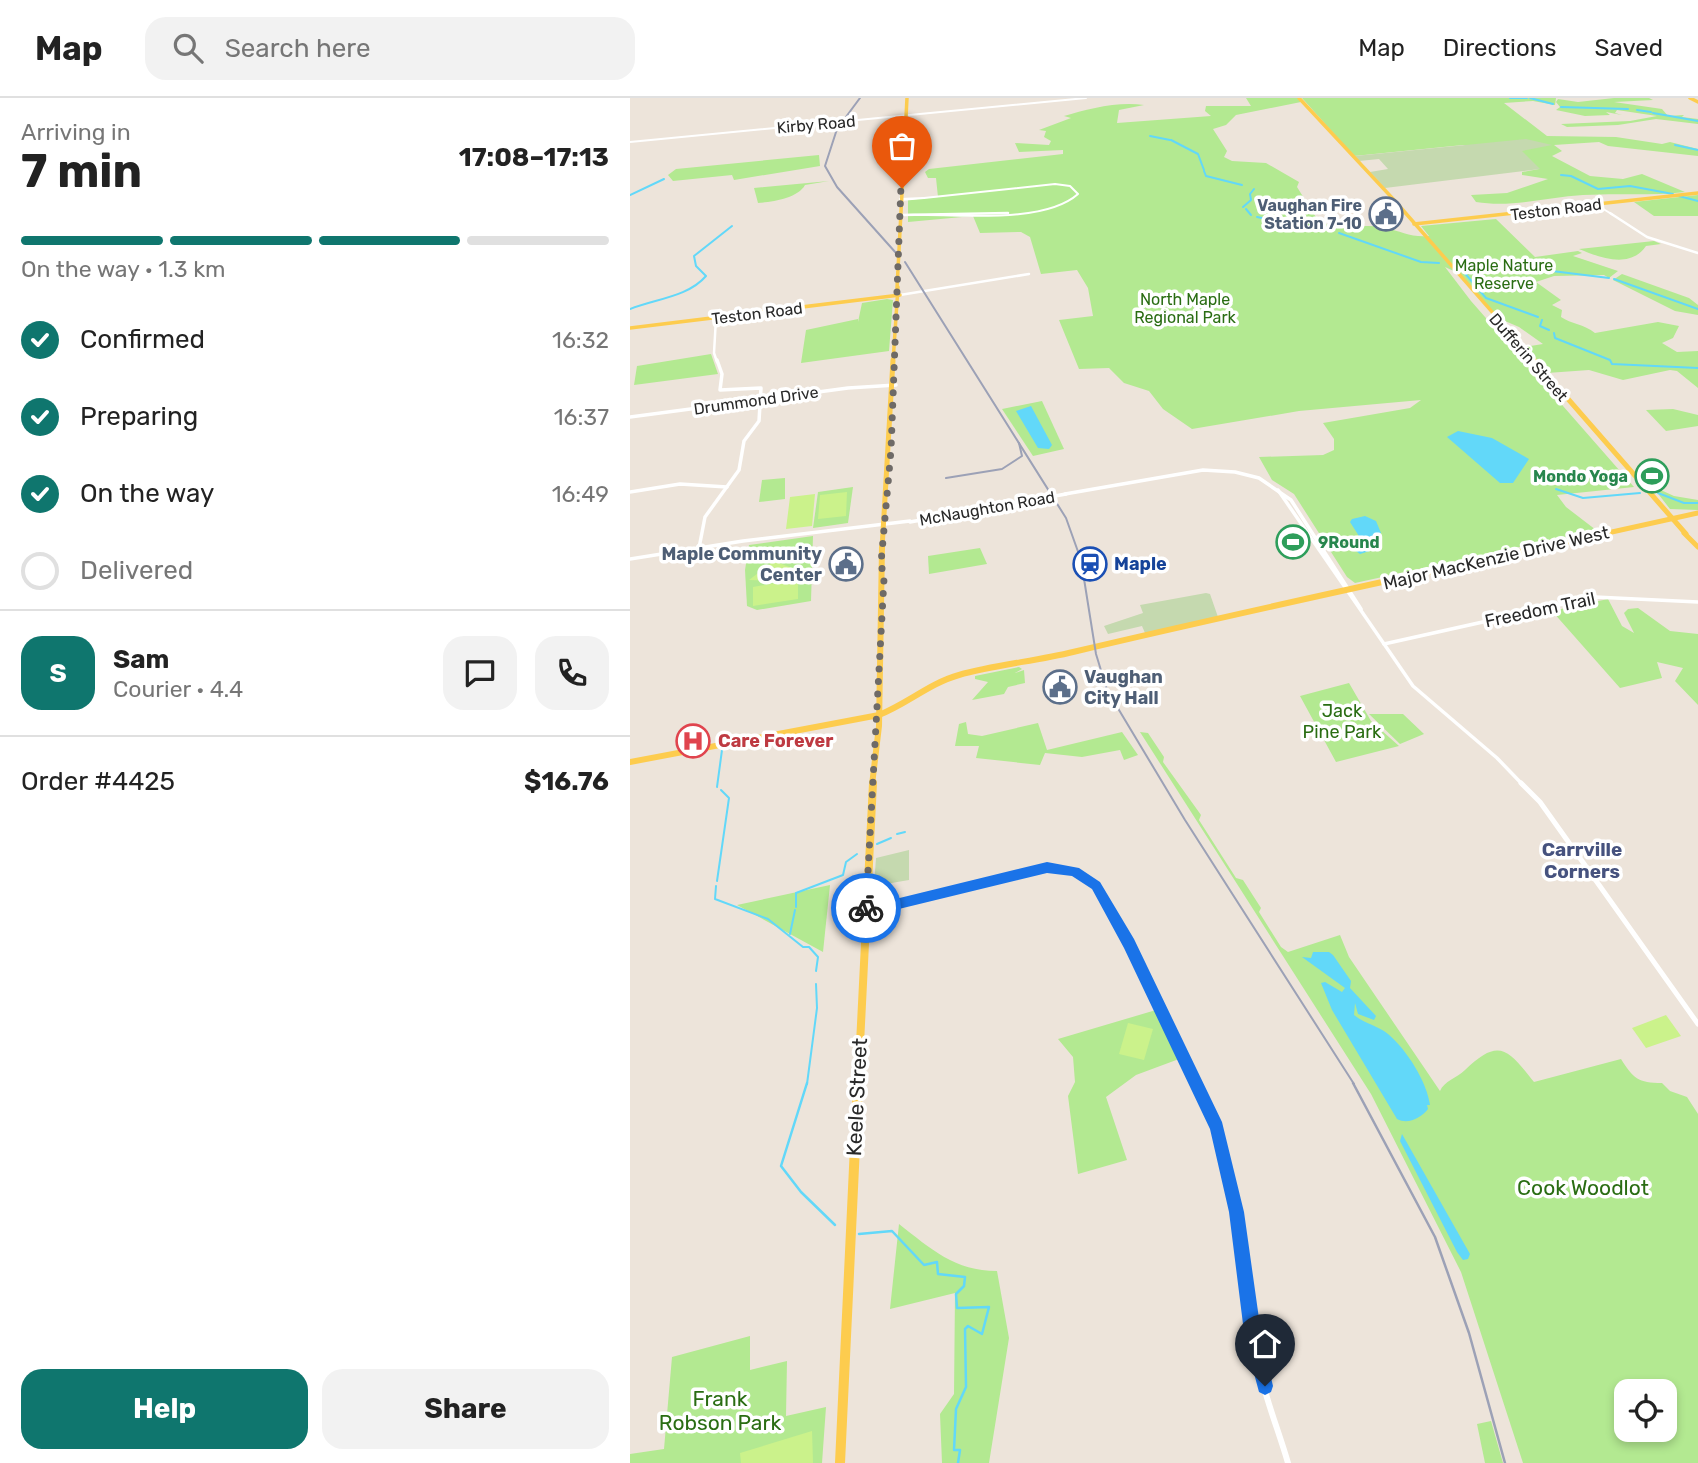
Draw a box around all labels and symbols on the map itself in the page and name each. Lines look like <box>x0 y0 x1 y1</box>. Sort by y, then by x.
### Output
street label: Kirby Road <box>776 112 856 137</box>
pin <box>872 116 932 188</box>
street label: Teston Road <box>1509 194 1603 225</box>
public building icon: Vaughan Fire Station 7-10 <box>1367 195 1405 233</box>
place label: Vaughan Fire Station 7-10 <box>1257 196 1362 233</box>
park label: Maple Nature Reserve <box>1455 256 1553 293</box>
park label: North Maple Regional Park <box>1134 290 1237 327</box>
street label: Teston Road <box>710 298 804 329</box>
street label: Dufferin Street <box>1485 309 1572 405</box>
street label: Drummond Drive <box>692 382 820 419</box>
sports icon: Mondo Yoga <box>1633 457 1671 495</box>
place label: Mondo Yoga <box>1533 467 1628 486</box>
street label: McNaughton Road <box>918 487 1056 530</box>
street label: Major MacKenzie Drive West <box>1381 521 1611 595</box>
sports icon: 9Round <box>1274 523 1312 561</box>
place label: 9Round <box>1318 533 1380 552</box>
place label: Maple Community Center <box>661 543 822 586</box>
public building icon: Maple Community Center <box>827 545 865 583</box>
station icon: Maple <box>1071 545 1109 583</box>
place label: Maple <box>1114 553 1167 575</box>
street label: Freedom Trail <box>1483 588 1597 632</box>
place label: Vaughan City Hall <box>1084 666 1163 709</box>
public building icon: Vaughan City Hall <box>1041 668 1079 706</box>
park label: Jack Pine Park <box>1303 700 1382 743</box>
hospital icon: Care Forever <box>674 722 712 760</box>
place label: Care Forever <box>718 730 833 752</box>
district label: Carrville Corners <box>1542 838 1622 883</box>
courier <box>831 873 901 943</box>
street label: Keele Street <box>841 1037 872 1157</box>
park label: Cook Woodlot <box>1517 1175 1649 1200</box>
pin <box>1235 1314 1295 1386</box>
park label: Frank Robson Park <box>659 1386 781 1435</box>

